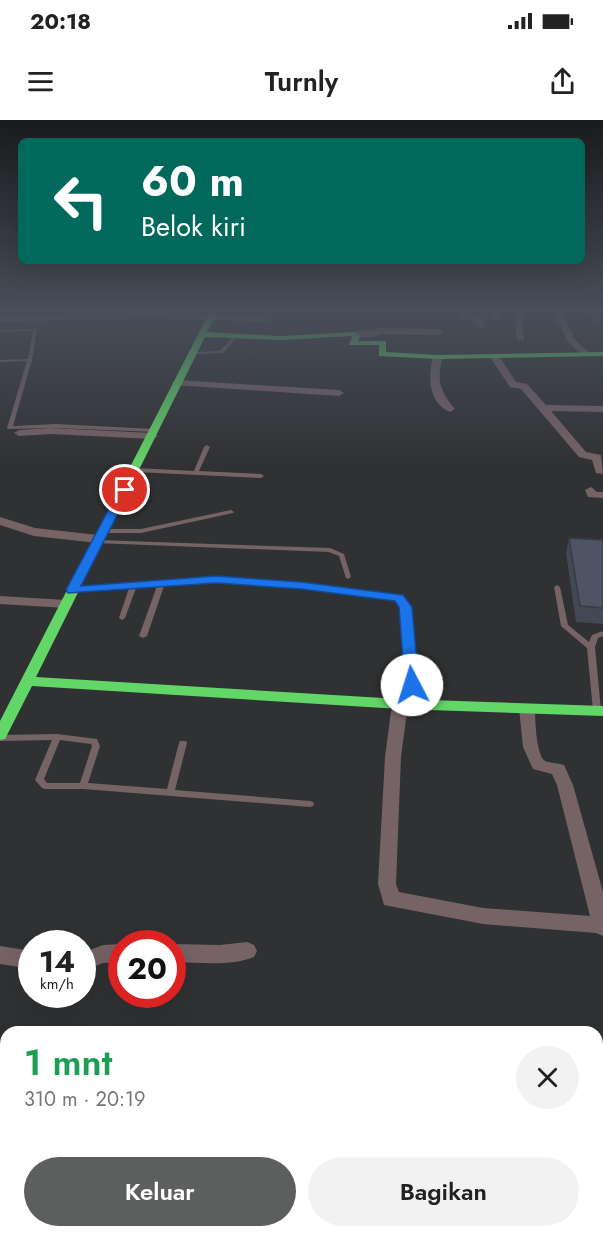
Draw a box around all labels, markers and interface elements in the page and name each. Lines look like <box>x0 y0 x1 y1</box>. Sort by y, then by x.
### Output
text: 20:18 <box>30 5 91 37</box>
text: Turnly <box>265 62 338 101</box>
icon: menu <box>24 65 57 98</box>
icon: share <box>546 65 579 98</box>
text: 60 m <box>141 151 244 212</box>
icon: left <box>42 162 120 240</box>
text: Belok kiri <box>141 207 246 246</box>
pin <box>99 464 150 515</box>
icon: arrive <box>108 473 141 506</box>
position arrow <box>380 653 444 717</box>
speed limit sign: 20 <box>108 930 186 1008</box>
text: 14 <box>39 940 75 983</box>
text: km/h <box>40 973 74 995</box>
text: 1 mnt <box>24 1036 112 1088</box>
button: close <box>516 1046 579 1109</box>
text: 310 m · 20:19 <box>24 1085 145 1114</box>
button: Keluar <box>24 1157 296 1226</box>
button: Bagikan <box>308 1157 579 1226</box>

